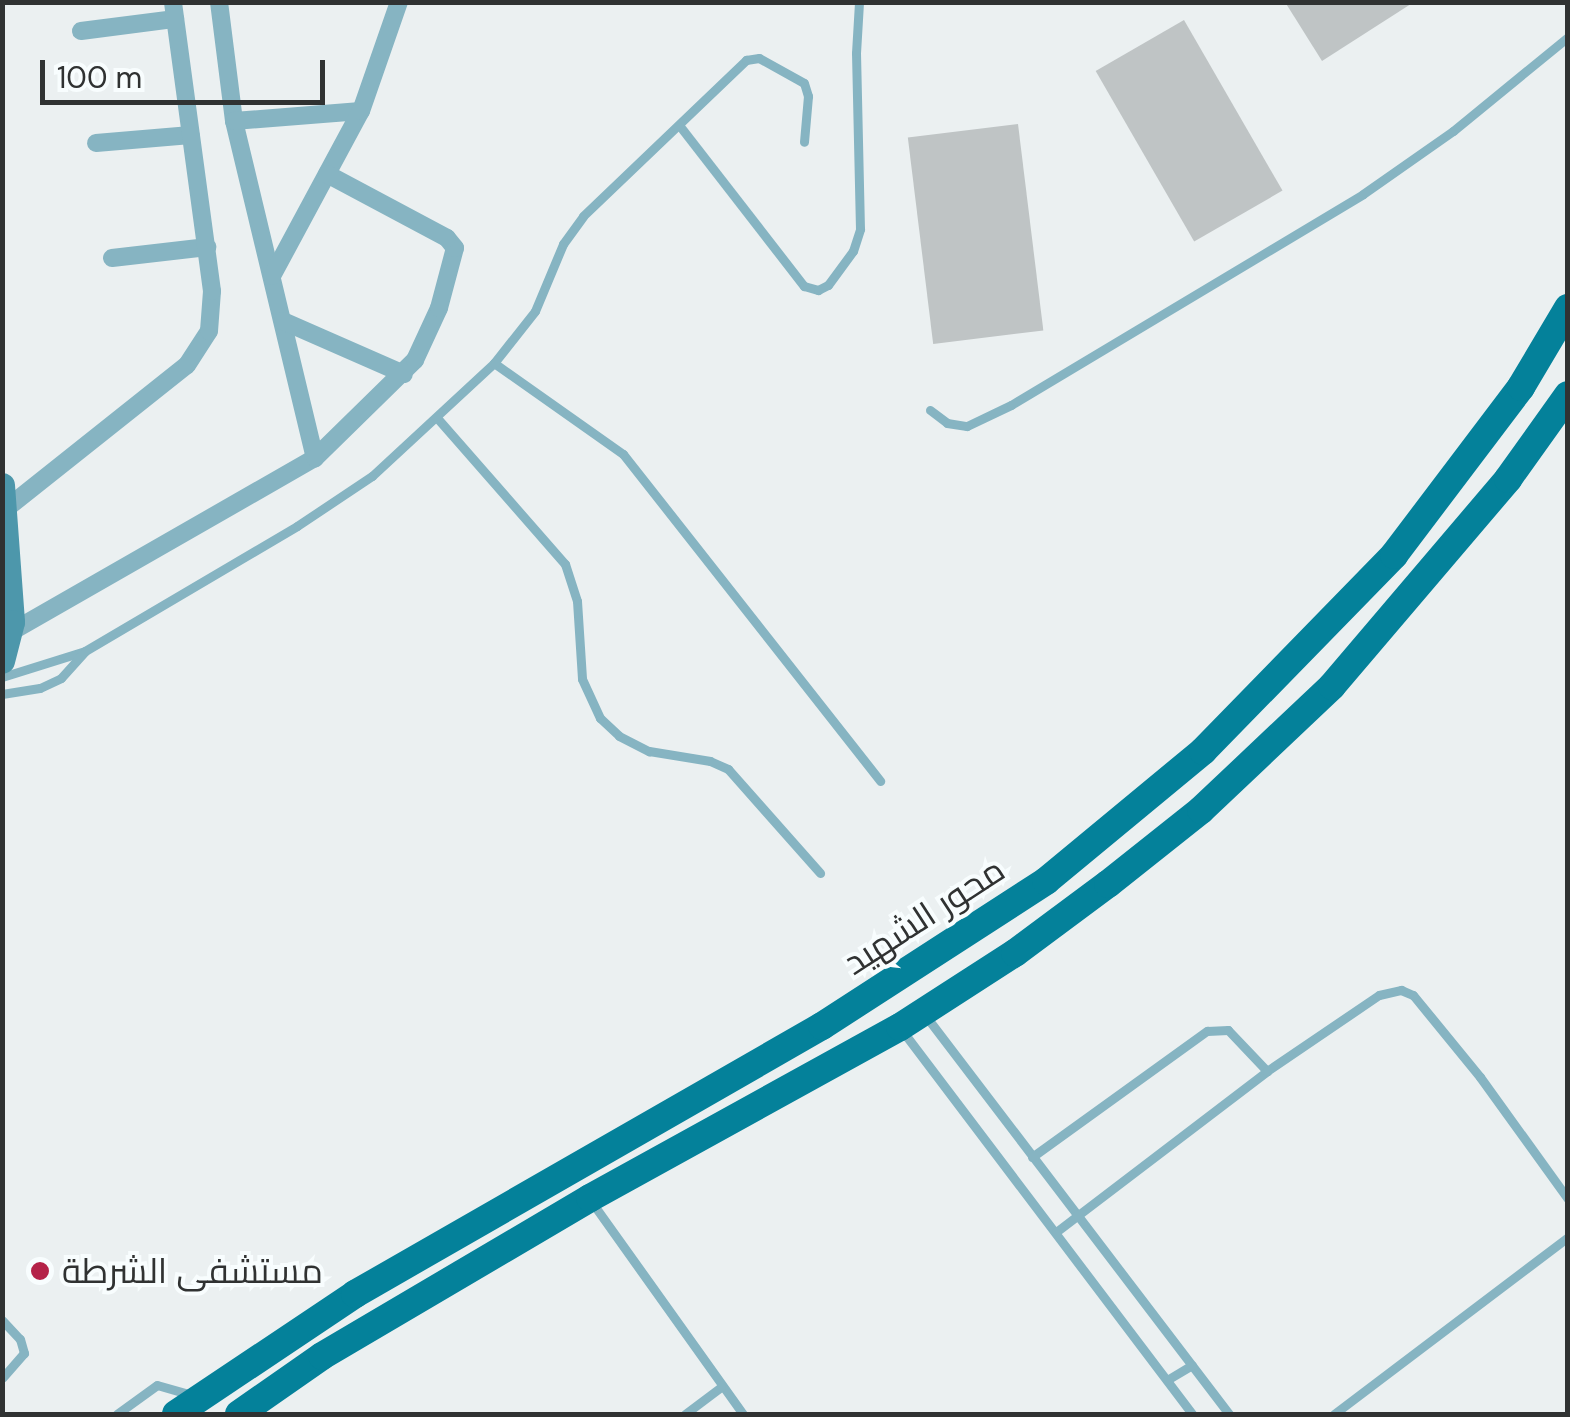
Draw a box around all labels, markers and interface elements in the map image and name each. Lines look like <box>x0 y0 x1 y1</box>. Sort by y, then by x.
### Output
scale bar <box>45 40 330 102</box>
text: 100 m <box>57 58 142 97</box>
street label: محور الشهيد <box>836 848 1012 984</box>
place label: مستشفى الشرطة <box>62 1250 323 1292</box>
marker: مستشفى الشرطة <box>27 1258 53 1284</box>

